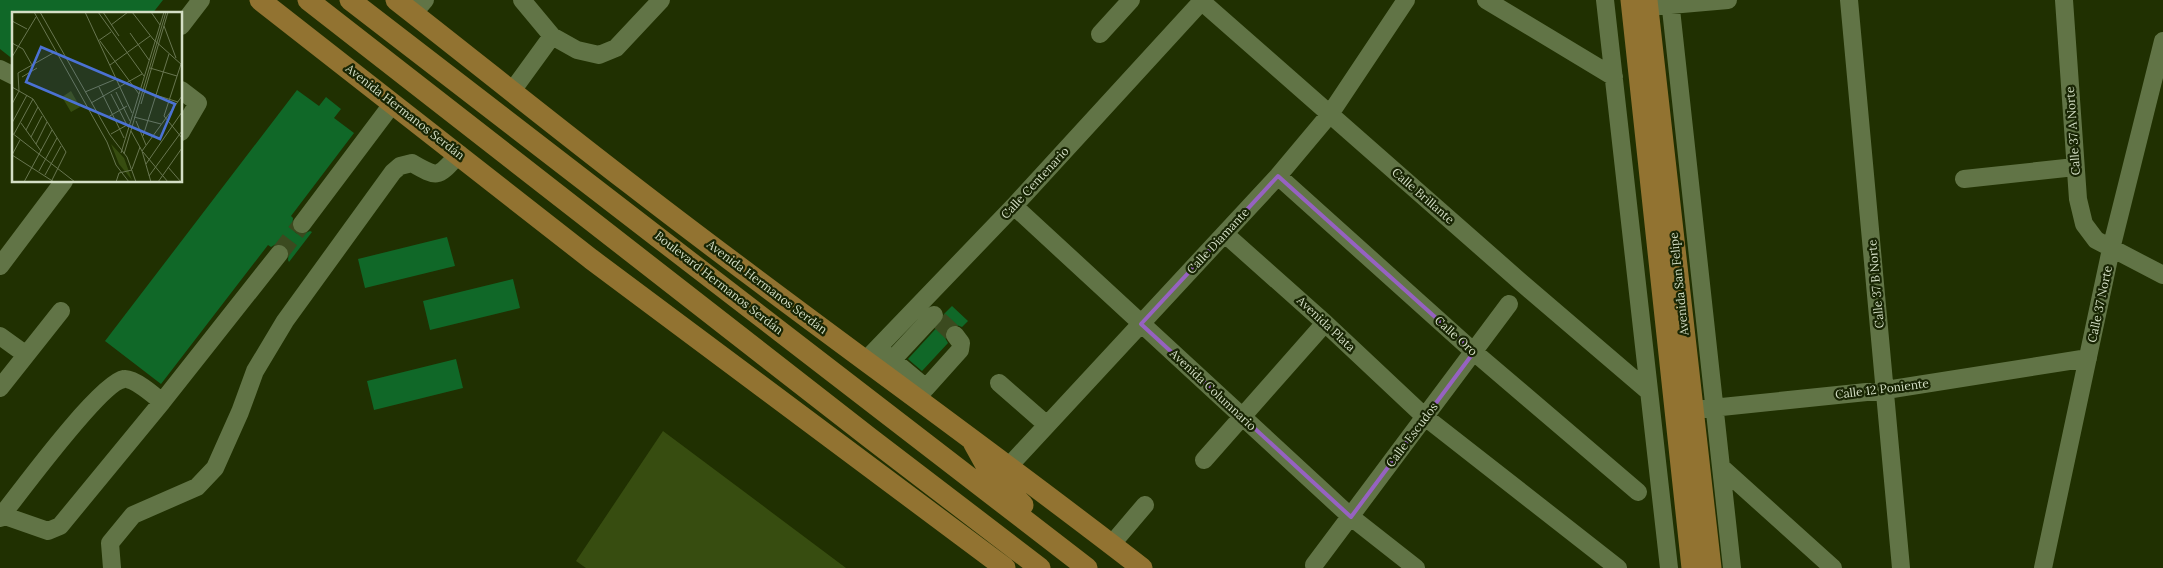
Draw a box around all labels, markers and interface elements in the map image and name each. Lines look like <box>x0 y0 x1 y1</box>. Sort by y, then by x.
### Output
inset map <box>12 12 182 182</box>
street label: Avenida Hermanos Serdán <box>342 60 468 163</box>
street label: Calle 37 A Norte <box>2062 86 2083 176</box>
street label: Calle Centenario <box>997 144 1072 222</box>
street label: Calle Brillante <box>1389 164 1458 227</box>
street label: Calle Diamante <box>1183 204 1252 277</box>
street label: Boulevard Hermanos Serdán <box>652 228 786 337</box>
street label: Avenida San Felipe <box>1666 231 1691 337</box>
street label: Avenida Hermanos Serdán <box>703 236 830 337</box>
street label: Calle 37 B Norte <box>1864 239 1887 329</box>
street label: Calle 37 Norte <box>2084 264 2115 344</box>
street label: Avenida Plata <box>1293 292 1359 354</box>
street label: Calle Oro <box>1432 313 1481 359</box>
street label: Avenida Columnario <box>1166 345 1260 434</box>
street label: Calle 12 Poniente <box>1834 375 1930 402</box>
street label: Calle Escudos <box>1382 399 1441 470</box>

